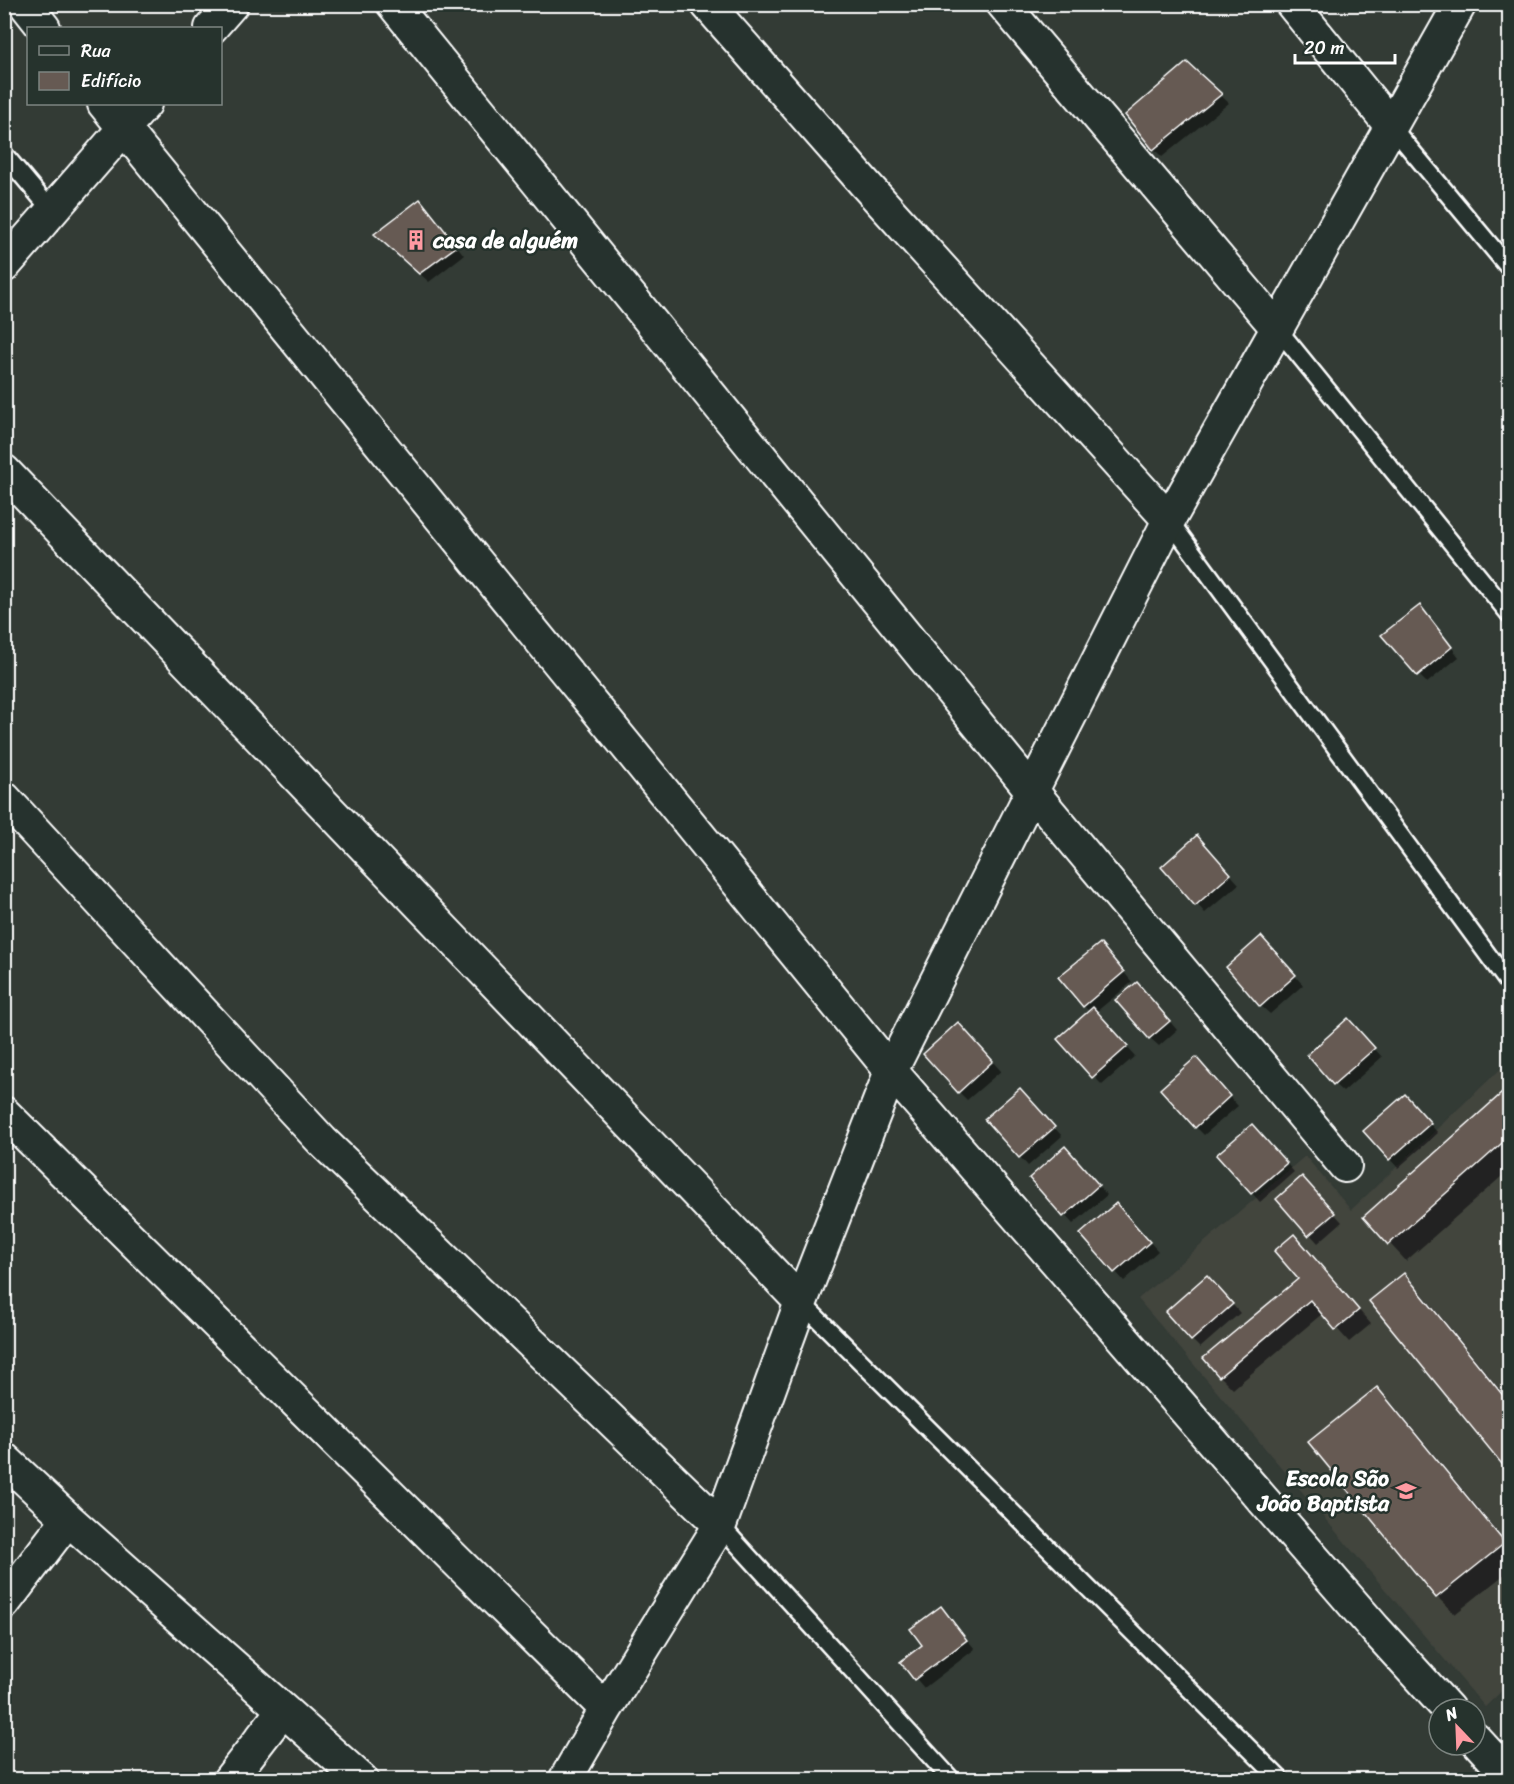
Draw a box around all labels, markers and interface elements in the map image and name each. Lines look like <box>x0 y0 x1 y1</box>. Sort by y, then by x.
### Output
legend <box>27 27 222 105</box>
scale bar <box>1295 27 1396 65</box>
text: 20 m <box>1304 32 1344 64</box>
text: Rua <box>81 35 112 67</box>
text: Edifício <box>81 65 141 97</box>
place label: casa de alguém <box>432 221 578 260</box>
building icon: casa de alguém <box>404 228 428 252</box>
place label: Escola São João Baptista <box>1255 1459 1390 1523</box>
school or university icon: Escola São João Baptista <box>1394 1479 1418 1503</box>
north arrow <box>1427 1697 1487 1757</box>
text: N <box>1440 1698 1463 1730</box>

